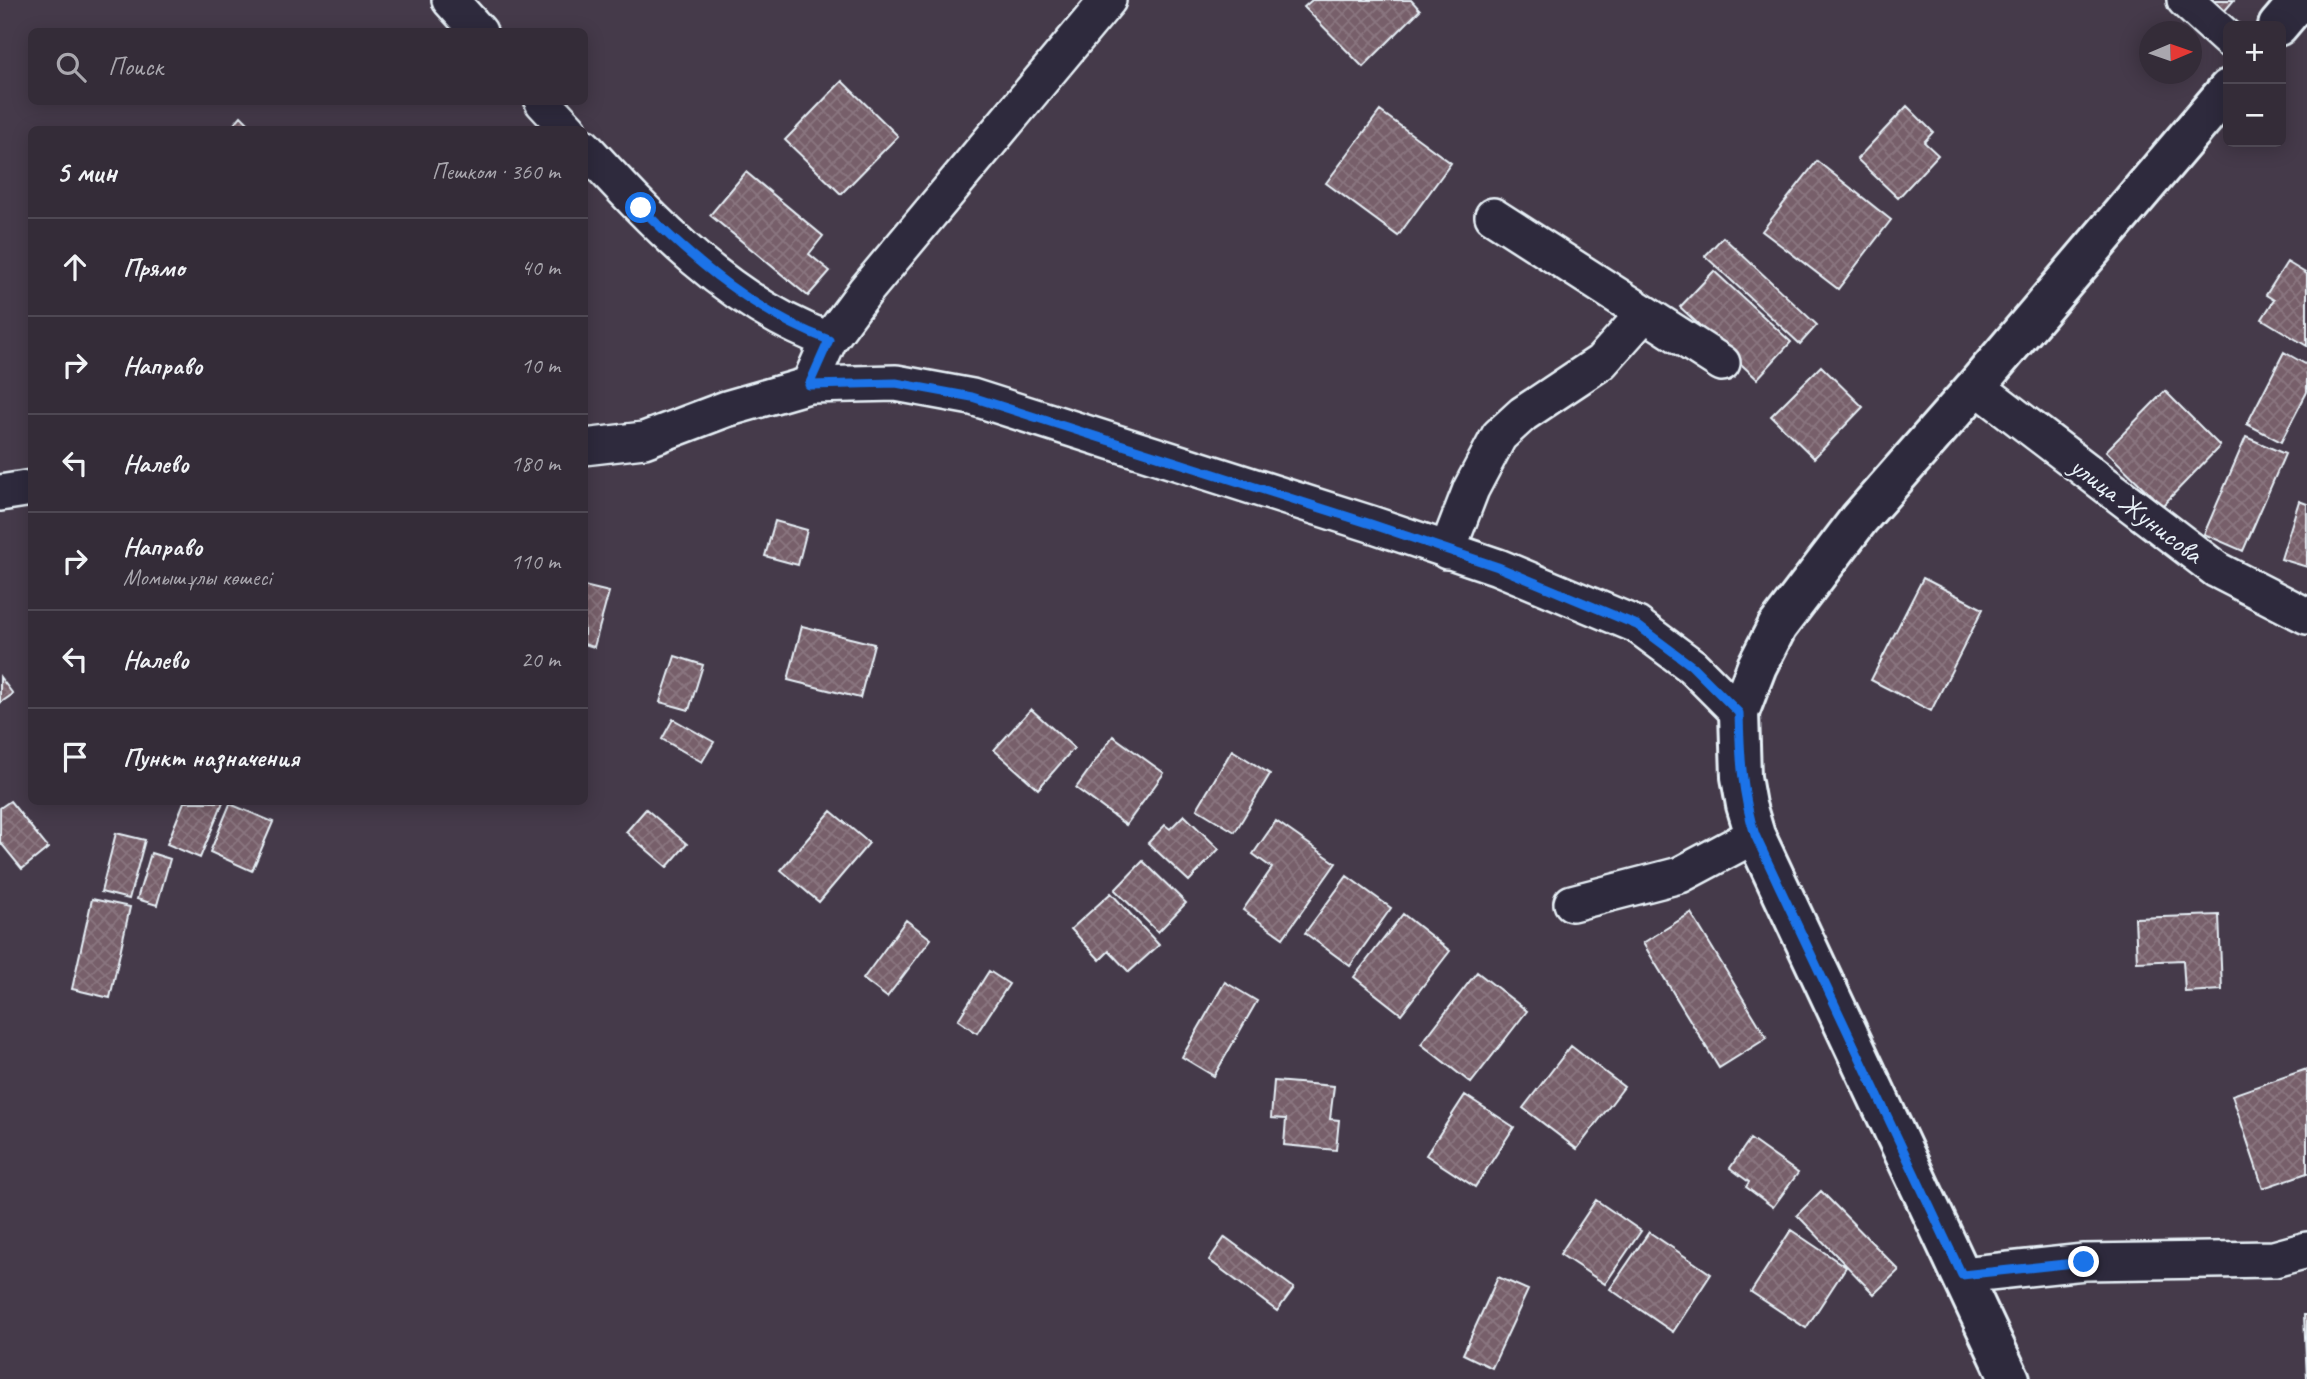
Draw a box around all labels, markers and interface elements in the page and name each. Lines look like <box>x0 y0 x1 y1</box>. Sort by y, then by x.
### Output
north arrow <box>2139 21 2202 84</box>
map controls <box>2223 21 2286 147</box>
button: + <box>2223 21 2286 84</box>
search box <box>28 28 588 105</box>
icon: search <box>52 48 90 86</box>
text: Поиск <box>108 50 163 83</box>
button: − <box>2223 84 2286 147</box>
text: 5 мин <box>56 153 117 191</box>
text: Пешком · 360 m <box>432 157 560 186</box>
route start <box>625 192 656 223</box>
icon: ahead <box>56 248 94 286</box>
text: Прямо <box>123 251 185 284</box>
text: 40 m <box>521 253 560 282</box>
icon: right <box>56 346 94 384</box>
text: Направо <box>123 349 202 382</box>
text: 10 m <box>521 351 560 380</box>
icon: left <box>56 444 94 482</box>
text: Налево <box>123 447 189 480</box>
street label: улица Жунисова <box>2062 447 2211 572</box>
text: 180 m <box>511 449 560 478</box>
text: Направо <box>123 530 202 563</box>
icon: right <box>56 542 94 580</box>
text: 110 m <box>511 547 560 576</box>
text: Момышұлы көшесі <box>123 563 272 592</box>
icon: left <box>56 640 94 678</box>
text: Налево <box>123 643 189 676</box>
text: 20 m <box>521 645 560 674</box>
icon: arrive <box>56 738 94 776</box>
text: Пункт назначения <box>123 741 299 774</box>
route end <box>2068 1246 2099 1277</box>

